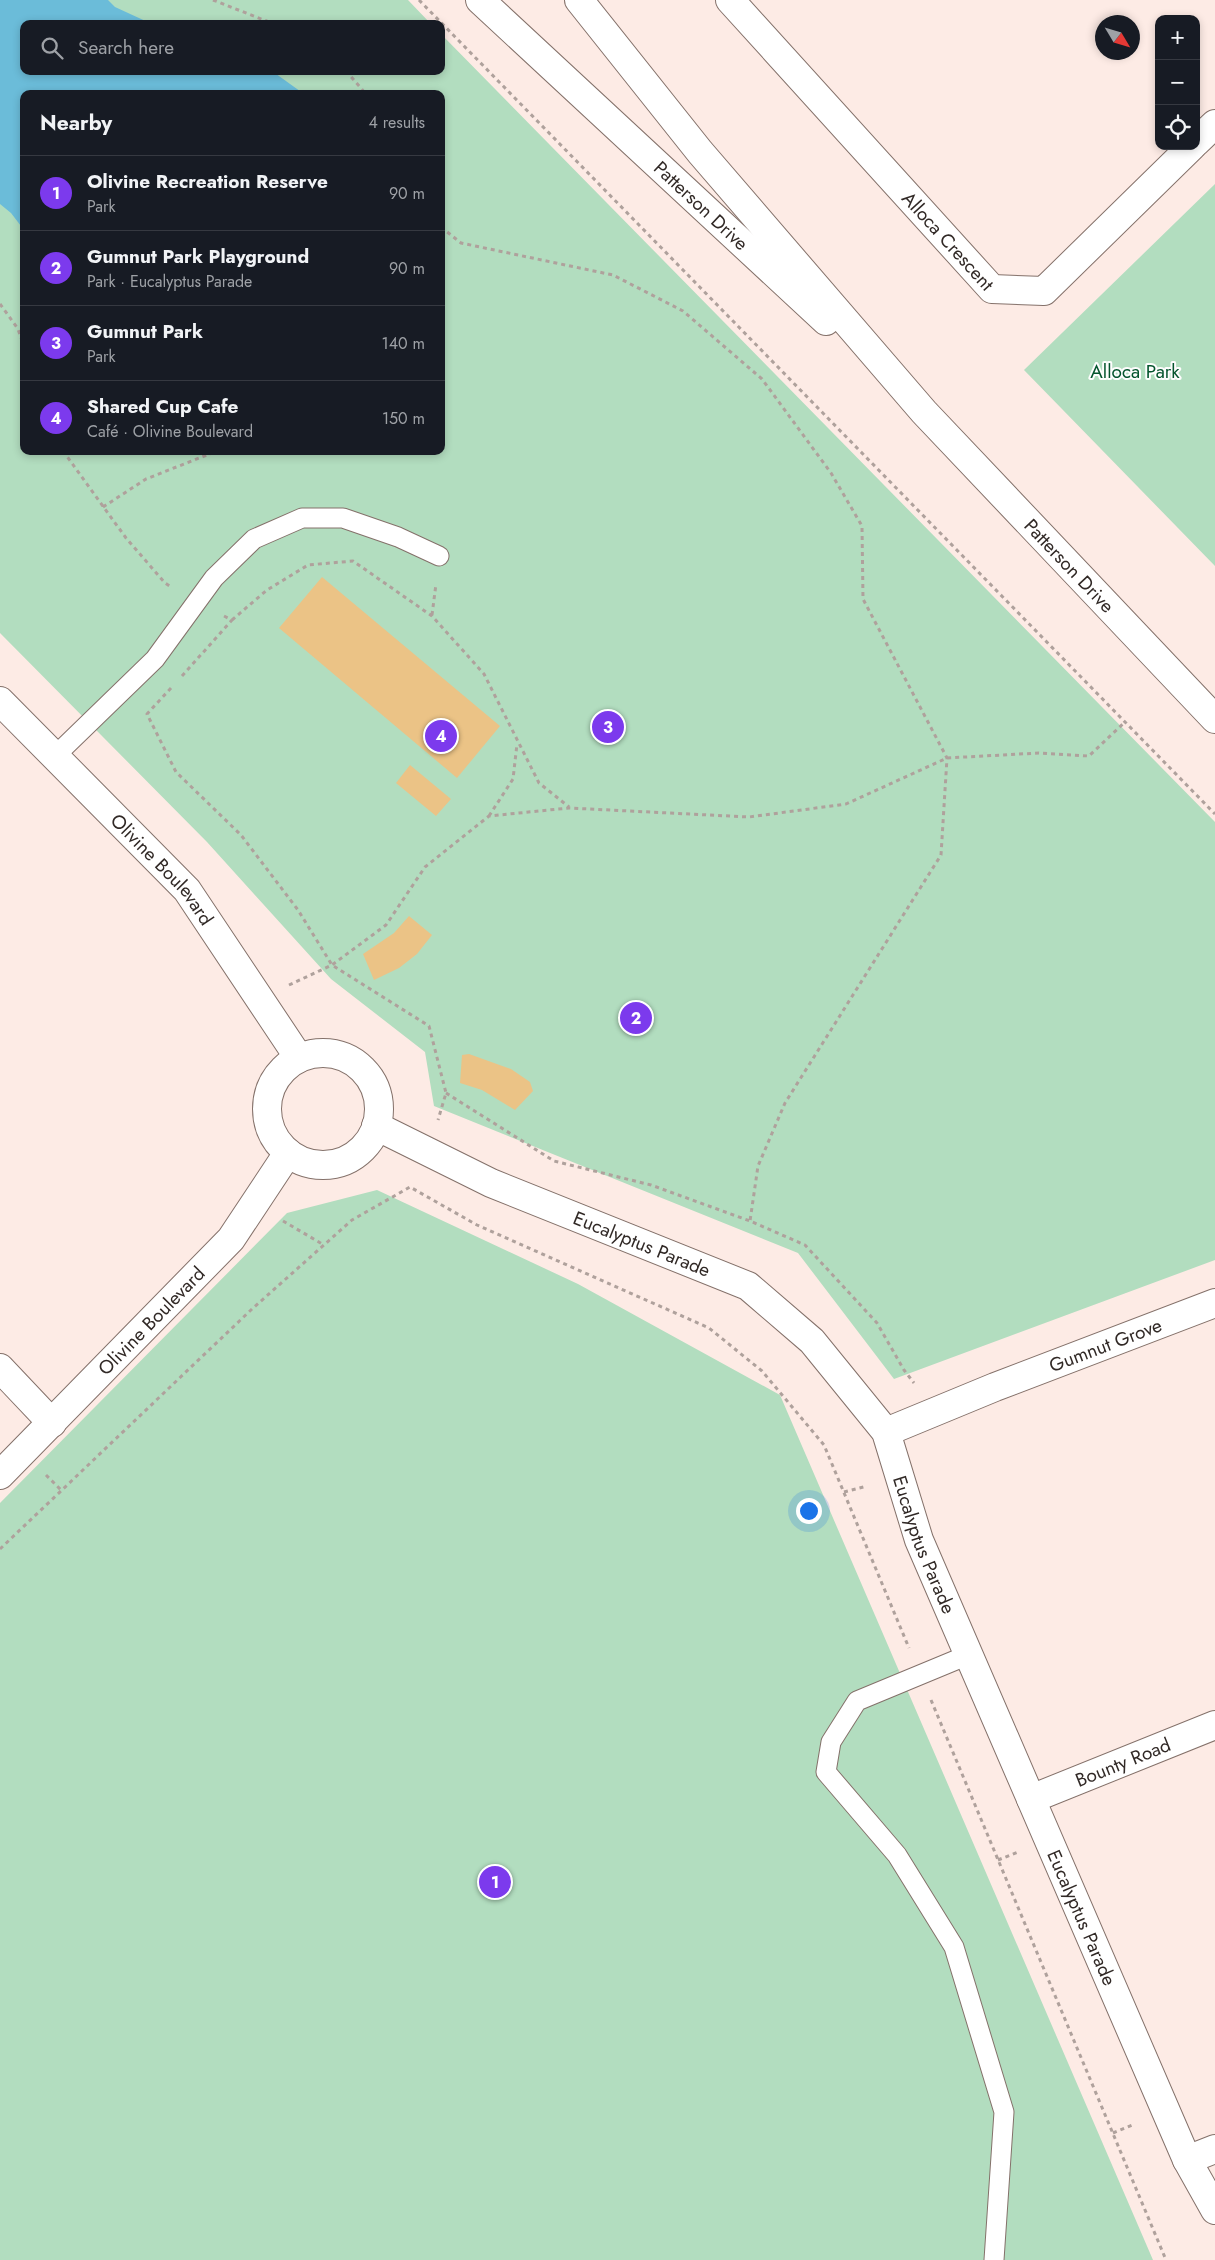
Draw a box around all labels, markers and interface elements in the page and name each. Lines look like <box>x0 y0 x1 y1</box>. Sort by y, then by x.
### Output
north arrow <box>1095 15 1140 60</box>
map controls <box>1155 15 1200 150</box>
button: + <box>1155 15 1200 60</box>
search box <box>20 20 445 75</box>
icon: search <box>38 34 66 62</box>
text: Search here <box>78 34 174 61</box>
button: − <box>1155 60 1200 105</box>
button: locate <box>1155 105 1200 150</box>
text: Nearby <box>40 108 112 138</box>
text: 4 results <box>369 111 425 134</box>
street label: Patterson Drive <box>648 155 755 256</box>
text: Olivine Recreation Reserve <box>87 168 328 195</box>
text: 1 <box>52 182 60 205</box>
text: 90 m <box>389 182 425 205</box>
street label: Alloca Crescent <box>896 185 1001 297</box>
text: Park <box>87 195 116 218</box>
text: Gumnut Park Playground <box>87 243 309 270</box>
text: 2 <box>51 257 61 280</box>
text: 90 m <box>389 257 425 280</box>
text: Park · Eucalyptus Parade <box>87 270 252 293</box>
text: Gumnut Park <box>87 318 203 345</box>
text: 3 <box>51 332 61 355</box>
text: 140 m <box>382 332 425 355</box>
text: Park <box>87 345 116 368</box>
park label: Alloca Park <box>1090 358 1180 385</box>
text: Shared Cup Cafe <box>87 393 238 420</box>
text: 4 <box>50 407 62 430</box>
text: 150 m <box>382 407 425 430</box>
text: Café · Olivine Boulevard <box>87 420 253 443</box>
street label: Patterson Drive <box>1018 513 1121 619</box>
pin: 3 <box>592 708 624 746</box>
pin: 4 <box>425 717 457 755</box>
street label: Olivine Boulevard <box>105 807 220 930</box>
pin: 2 <box>620 999 652 1037</box>
street label: Eucalyptus Parade <box>569 1204 715 1283</box>
street label: Olivine Boulevard <box>91 1260 211 1381</box>
street label: Gumnut Grove <box>1045 1311 1166 1379</box>
street label: Eucalyptus Parade <box>887 1472 963 1618</box>
your location <box>796 1498 822 1524</box>
street label: Bounty Road <box>1071 1731 1175 1793</box>
street label: Eucalyptus Parade <box>1041 1845 1123 1990</box>
pin: 1 <box>479 1863 511 1901</box>

